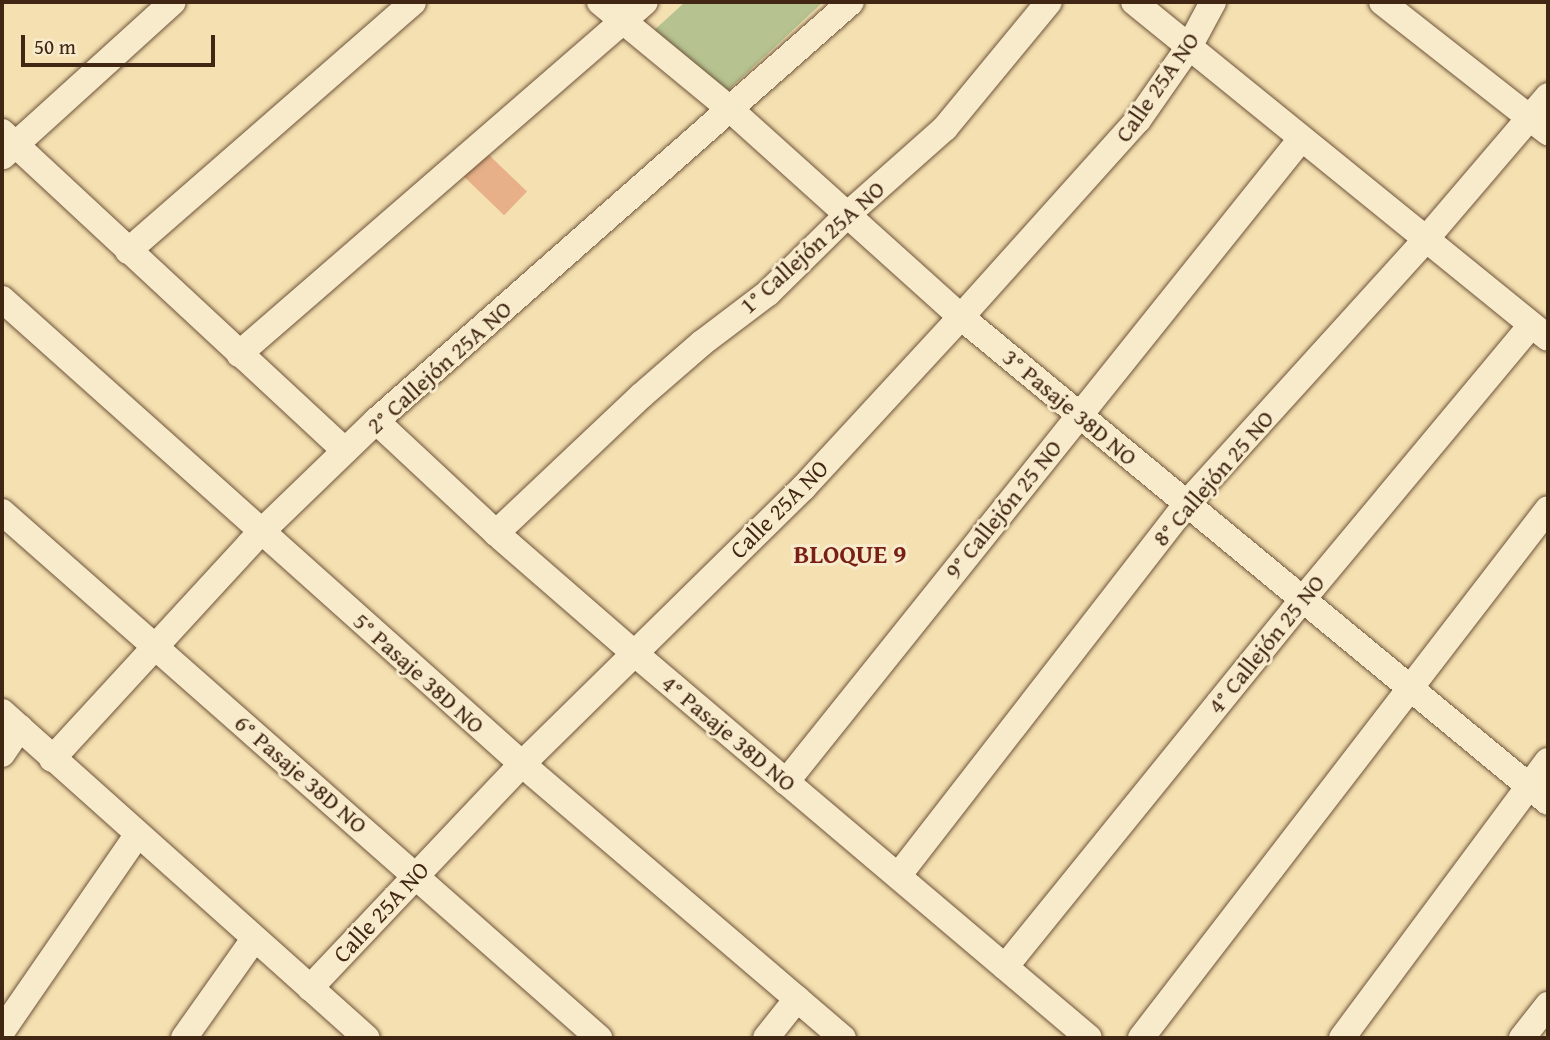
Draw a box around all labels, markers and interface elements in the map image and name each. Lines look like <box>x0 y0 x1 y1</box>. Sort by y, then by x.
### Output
scale bar <box>24 21 219 65</box>
street label: Calle 25A NO <box>1109 26 1205 148</box>
text: 50 m <box>34 31 76 62</box>
street label: 1° Callejón 25A NO <box>734 174 890 320</box>
street label: 2° Callejón 25A NO <box>361 294 517 440</box>
street label: 3° Pasaje 38D NO <box>997 342 1143 472</box>
street label: 8° Callejón 25 NO <box>1146 404 1280 552</box>
street label: 9° Callejón 25 NO <box>938 434 1068 584</box>
street label: Calle 25A NO <box>724 454 834 564</box>
district label: BLOQUE 9 <box>794 538 906 570</box>
street label: 4° Callejón 25 NO <box>1201 569 1331 719</box>
street label: 5° Pasaje 38D NO <box>347 606 491 740</box>
street label: 4° Pasaje 38D NO <box>656 668 802 798</box>
street label: 6° Pasaje 38D NO <box>229 708 373 840</box>
street label: Calle 25A NO <box>327 856 435 968</box>

